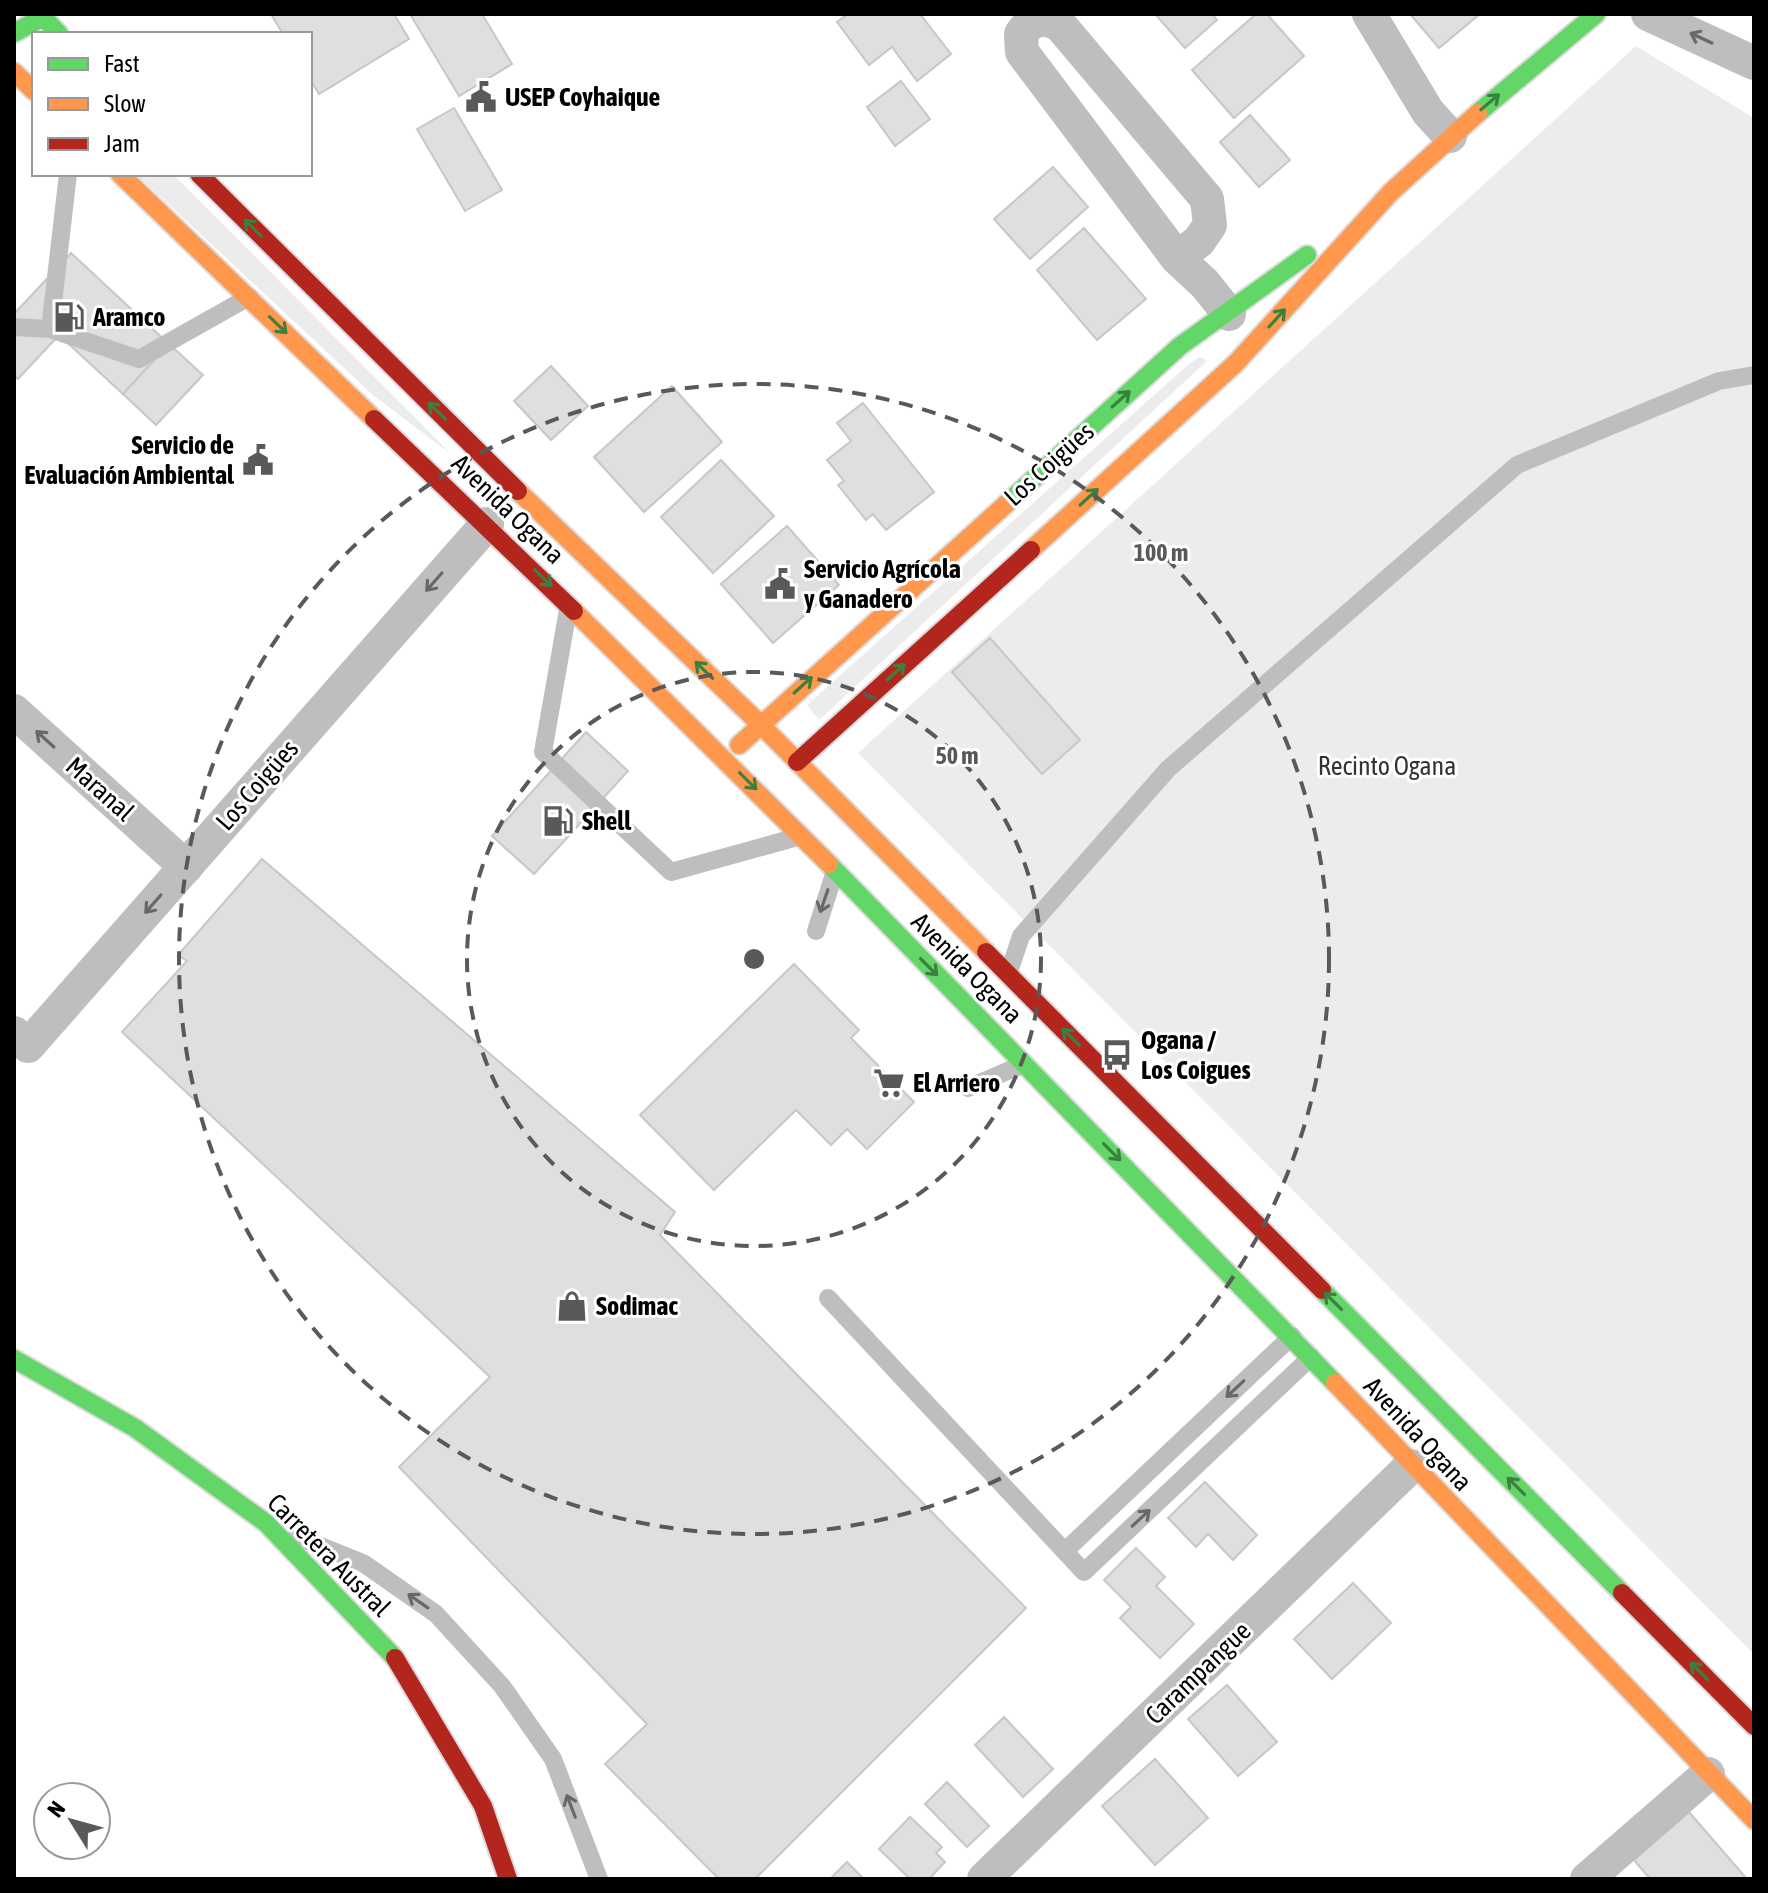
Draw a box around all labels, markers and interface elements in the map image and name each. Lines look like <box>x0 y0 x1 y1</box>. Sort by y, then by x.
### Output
one-way arrow <box>1690 30 1714 45</box>
legend <box>32 32 312 176</box>
text: Fast <box>104 50 140 77</box>
public building icon: USEP Coyhaique <box>464 80 498 114</box>
place label: USEP Coyhaique <box>505 82 661 112</box>
text: Slow <box>104 90 146 117</box>
one-way arrow <box>1479 93 1500 111</box>
text: Jam <box>104 130 140 157</box>
one-way arrow <box>244 219 263 238</box>
fuel station icon: Aramco <box>52 300 86 334</box>
place label: Aramco <box>92 302 166 332</box>
one-way arrow <box>1267 309 1285 329</box>
one-way arrow <box>268 315 288 334</box>
one-way arrow <box>1111 390 1131 408</box>
one-way arrow <box>428 402 447 421</box>
street label: Los Coigües <box>998 416 1100 512</box>
place label: Servicio de Evaluación Ambiental <box>24 430 235 490</box>
public building icon: Servicio de Evaluación Ambiental <box>241 443 275 477</box>
street label: Avenida Ogana <box>446 448 570 570</box>
one-way arrow <box>1078 489 1098 507</box>
text: 100 m <box>1134 539 1188 566</box>
place label: Servicio Agrícola y Ganadero <box>804 554 961 614</box>
public building icon: Servicio Agrícola y Ganadero <box>763 567 797 601</box>
one-way arrow <box>533 569 553 588</box>
one-way arrow <box>426 572 444 592</box>
one-way arrow <box>695 661 714 680</box>
one-way arrow <box>886 664 906 682</box>
one-way arrow <box>793 677 813 695</box>
one-way arrow <box>35 729 55 748</box>
street label: Los Coigües <box>210 734 304 836</box>
text: 50 m <box>935 742 979 769</box>
street label: Maranal <box>60 751 140 827</box>
park label: Recinto Ogana <box>1318 751 1456 781</box>
one-way arrow <box>738 771 757 790</box>
fuel station icon: Shell <box>541 804 575 838</box>
place label: Shell <box>582 806 632 836</box>
one-way arrow <box>816 888 831 913</box>
one-way arrow <box>144 894 162 914</box>
street label: Avenida Ogana <box>905 906 1029 1030</box>
centre of rings <box>740 945 768 973</box>
one-way arrow <box>920 957 939 977</box>
place label: Ogana / Los Coigues <box>1141 1025 1251 1085</box>
one-way arrow <box>1062 1028 1081 1047</box>
bus stop icon: Ogana / Los Coigues <box>1100 1038 1134 1072</box>
supermarket icon: El Arriero <box>872 1066 906 1100</box>
place label: El Arriero <box>913 1068 1000 1098</box>
one-way arrow <box>1102 1142 1121 1162</box>
shop icon: Sodimac <box>555 1289 589 1323</box>
place label: Sodimac <box>596 1291 678 1321</box>
one-way arrow <box>1324 1292 1343 1311</box>
street label: Avenida Ogana <box>1358 1371 1478 1497</box>
one-way arrow <box>1226 1380 1246 1398</box>
one-way arrow <box>1507 1477 1526 1496</box>
street label: Carretera Austral <box>262 1488 397 1623</box>
one-way arrow <box>1131 1509 1150 1528</box>
one-way arrow <box>407 1593 429 1609</box>
street label: Carampangue <box>1139 1616 1257 1730</box>
one-way arrow <box>1690 1662 1709 1681</box>
north arrow <box>32 1781 112 1861</box>
one-way arrow <box>563 1794 577 1819</box>
text: N <box>42 1796 70 1822</box>

